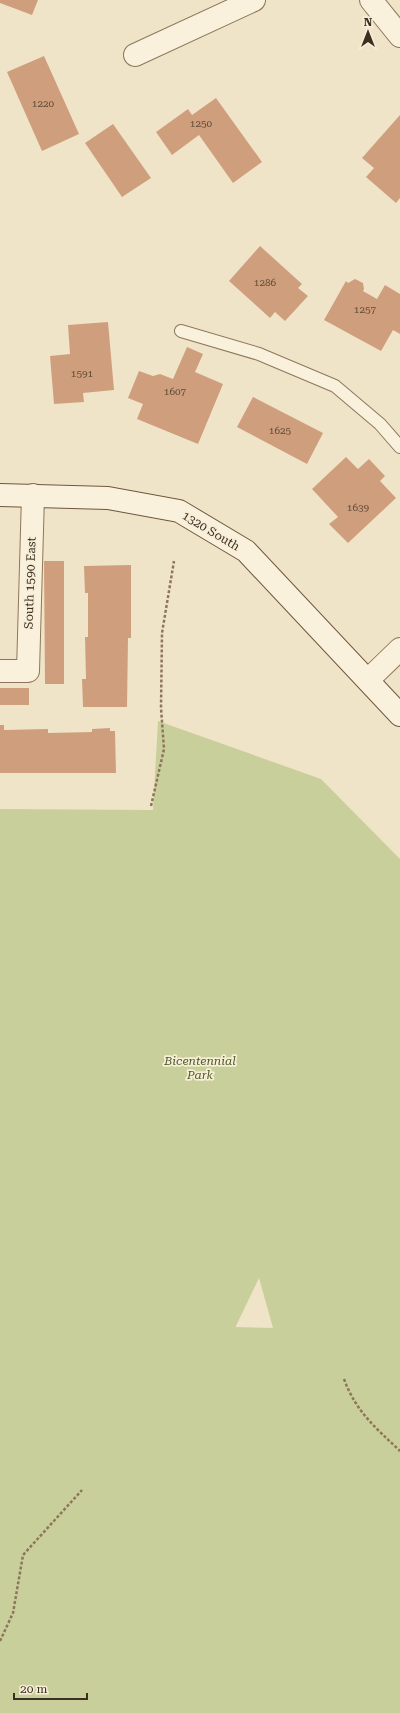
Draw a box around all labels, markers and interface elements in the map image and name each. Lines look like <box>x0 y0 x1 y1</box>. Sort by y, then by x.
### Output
north arrow <box>348 12 388 52</box>
text: N <box>364 16 373 29</box>
house number: 1220 <box>32 98 55 109</box>
house number: 1250 <box>190 118 213 129</box>
house number: 1286 <box>254 277 277 288</box>
house number: 1257 <box>354 304 377 315</box>
house number: 1591 <box>71 368 94 379</box>
house number: 1607 <box>164 386 187 397</box>
house number: 1625 <box>269 425 292 436</box>
house number: 1639 <box>347 502 370 513</box>
street label: 1320 South <box>180 508 243 554</box>
street label: South 1590 East <box>21 536 39 629</box>
park label: Bicentennial Park <box>163 1054 236 1082</box>
scale bar <box>14 1675 87 1701</box>
text: 20 m <box>20 1682 47 1696</box>

